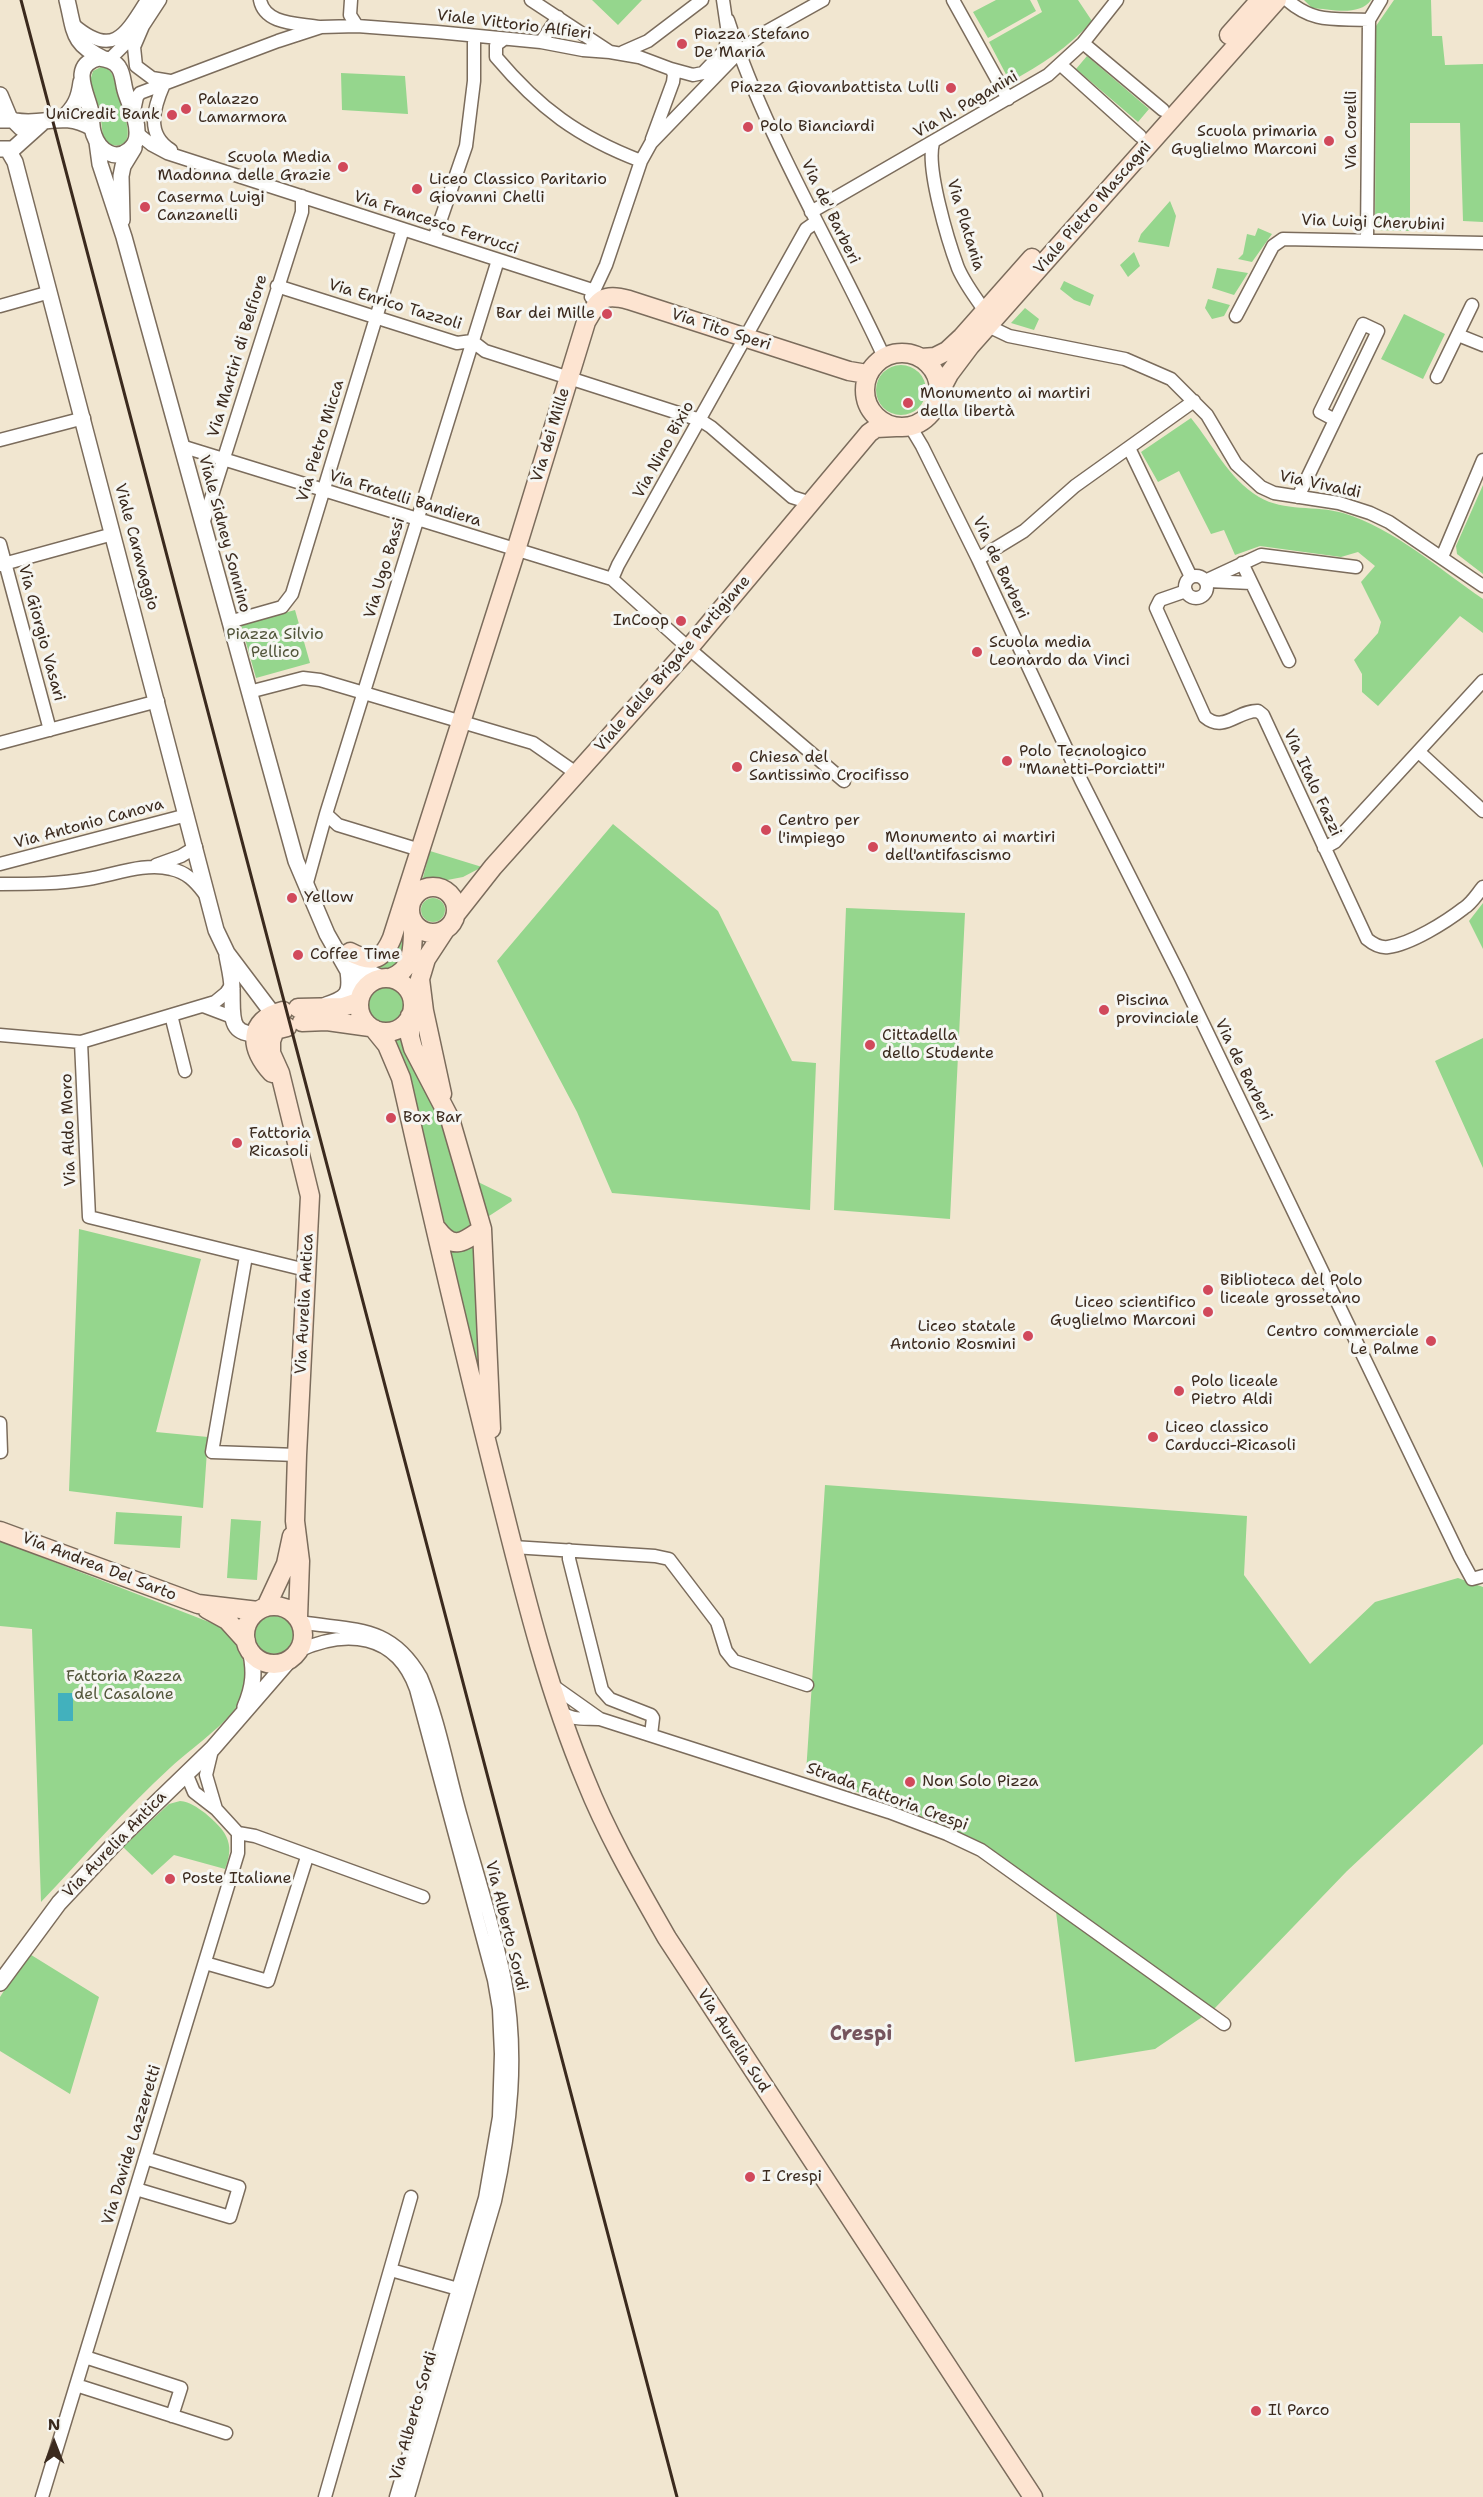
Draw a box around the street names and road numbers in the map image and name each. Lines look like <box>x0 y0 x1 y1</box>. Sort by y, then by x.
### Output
street label: Viale Vittorio Alfieri <box>436 6 592 44</box>
street label: Via N. Paganini <box>910 67 1022 143</box>
street label: Via Corelli <box>1342 90 1362 170</box>
street label: Viale Pietro Mascagni <box>1030 138 1156 278</box>
street label: Via de' Barberi <box>796 157 864 267</box>
street label: Via Platania <box>942 177 988 273</box>
street label: Via Francesco Ferrucci <box>351 187 521 259</box>
street label: Via Luigi Cherubini <box>1301 211 1445 235</box>
street label: Via Martiri di Belfiore <box>204 272 272 440</box>
street label: Via Enrico Tazzoli <box>326 276 464 334</box>
street label: Via Tito Speri <box>669 305 773 355</box>
street label: Via Pietro Micca <box>293 378 349 504</box>
street label: Via dei Mille <box>528 386 574 484</box>
street label: Via Nino Bixio <box>629 398 699 502</box>
street label: Viale Sidney Sonnino <box>194 453 254 615</box>
street label: Via Fratelli Bandiera <box>326 467 484 531</box>
street label: Via Vivaldi <box>1277 467 1363 503</box>
street label: Viale Caravaggio <box>110 481 162 613</box>
street label: Via de Barberi <box>968 514 1032 622</box>
street label: Via Ugo Bassi <box>360 515 410 621</box>
street label: Via Giorgio Vasari <box>14 563 68 703</box>
street label: Viale delle Brigate Partigiane <box>591 572 755 756</box>
street label: Via Italo Fazzi <box>1279 726 1345 840</box>
street label: Via Antonio Canova <box>12 795 166 853</box>
street label: Via de Barberi <box>1210 1016 1276 1124</box>
street label: Via Aldo Moro <box>57 1073 81 1187</box>
street label: Via Aurelia Antica <box>292 1233 318 1375</box>
street label: Via Andrea Del Sarto <box>19 1529 179 1605</box>
street label: Strada Fattoria Crespi <box>804 1759 970 1835</box>
street label: Via Aurelia Antica <box>59 1788 171 1902</box>
street label: Via Alberto Sordi <box>481 1859 531 1993</box>
street label: Via Aurelia Sud <box>693 1986 773 2096</box>
street label: Via Davide Lazzeretti <box>99 2063 165 2227</box>
street label: Via Alberto Sordi <box>386 2349 442 2483</box>

